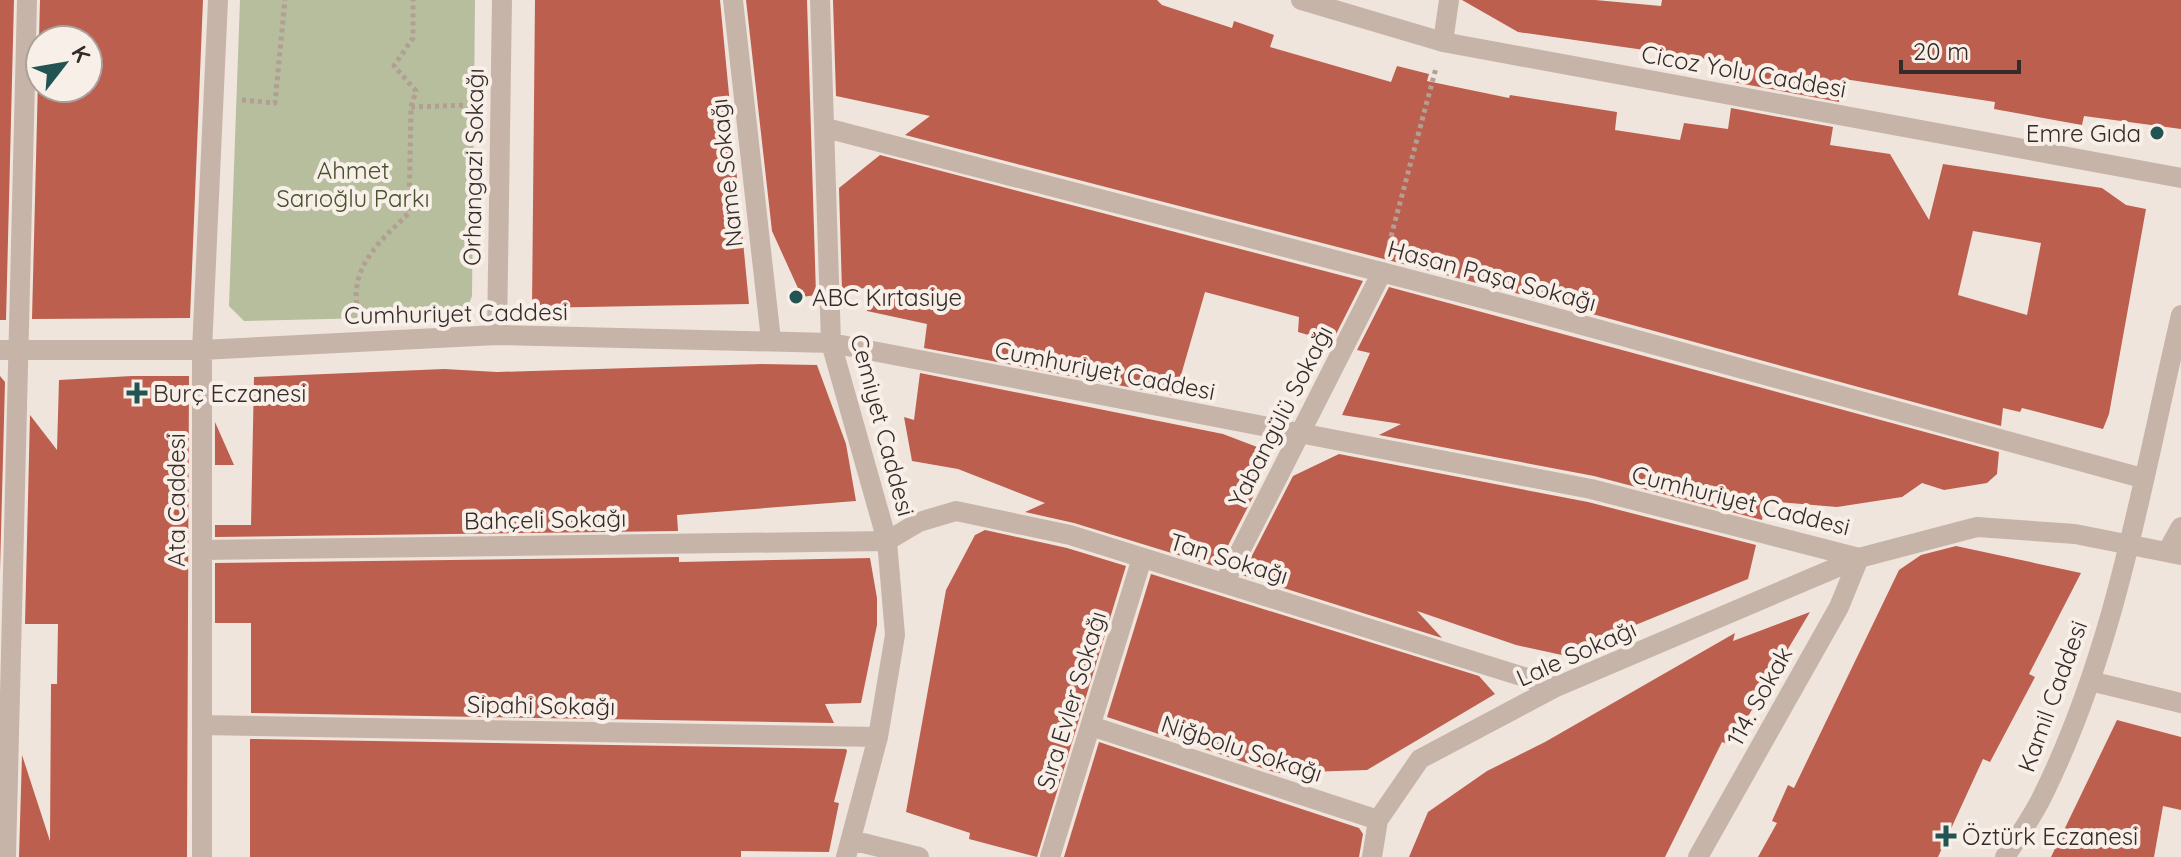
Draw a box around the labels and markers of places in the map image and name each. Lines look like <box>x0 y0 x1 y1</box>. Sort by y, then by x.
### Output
place label: Emre Gıda <box>2026 118 2141 148</box>
marker: Emre Gıda <box>2148 124 2166 142</box>
place label: ABC Kırtasiye <box>812 282 962 312</box>
marker: ABC Kırtasiye <box>787 288 805 306</box>
place label: Burç Eczanesi <box>153 378 306 408</box>
marker: Burç Eczanesi <box>128 384 146 402</box>
place label: Öztürk Eczanesi <box>1962 821 2138 851</box>
marker: Öztürk Eczanesi <box>1937 827 1955 845</box>

